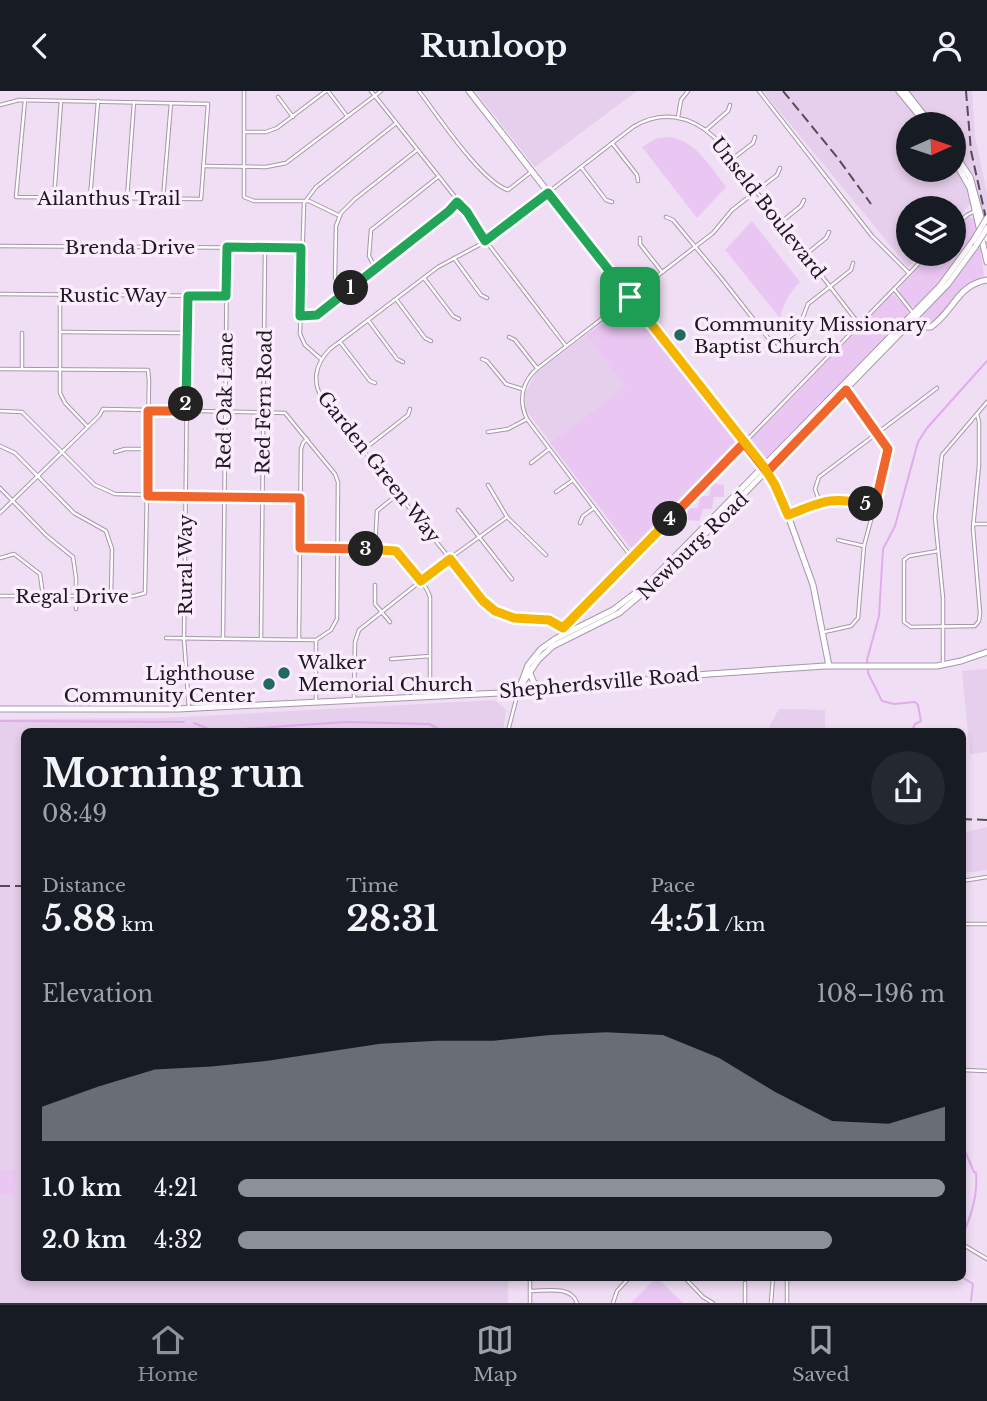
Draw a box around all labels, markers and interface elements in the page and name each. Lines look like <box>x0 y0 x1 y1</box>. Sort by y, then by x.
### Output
text: Runloop <box>420 26 567 66</box>
icon: back <box>21 27 59 65</box>
icon: person <box>928 27 966 65</box>
north arrow <box>896 112 966 182</box>
map controls <box>896 112 966 266</box>
street label: Unseld Boulevard <box>706 133 830 283</box>
street label: Ailanthus Trail <box>36 187 181 210</box>
button: layers <box>896 196 966 266</box>
street label: Brenda Drive <box>65 236 195 259</box>
pin <box>600 267 660 327</box>
pin: 1 <box>334 271 368 305</box>
text: 1 <box>346 276 355 299</box>
icon: arrive <box>611 278 649 316</box>
street label: Rustic Way <box>59 284 167 307</box>
place label: Community Missionary Baptist Church <box>694 313 927 358</box>
marker: Community Missionary Baptist Church <box>672 327 688 343</box>
street label: Red Fern Road <box>251 329 277 475</box>
street label: Red Oak Lane <box>212 332 238 470</box>
pin: 2 <box>168 387 204 421</box>
street label: Garden Green Way <box>313 387 445 547</box>
text: 2 <box>179 392 192 415</box>
street label: Newburg Road <box>633 487 753 605</box>
pin: 5 <box>848 487 884 521</box>
text: 5 <box>860 492 871 515</box>
pin: 4 <box>652 501 688 537</box>
text: 4 <box>663 507 676 530</box>
street label: Rural Way <box>174 514 197 616</box>
pin: 3 <box>348 531 384 567</box>
text: 3 <box>359 537 372 560</box>
street label: Regal Drive <box>15 585 129 608</box>
place label: Walker Memorial Church <box>297 651 473 696</box>
place label: Lighthouse Community Center <box>64 662 255 707</box>
street label: Shepherdsville Road <box>498 663 700 703</box>
marker: Walker Memorial Church <box>276 665 292 681</box>
marker: Lighthouse Community Center <box>261 676 277 692</box>
text: Morning run <box>42 750 304 797</box>
button: share <box>871 751 945 825</box>
text: 08:49 <box>42 800 107 828</box>
text: Distance <box>42 874 126 897</box>
text: Time <box>346 874 399 897</box>
text: Pace <box>651 874 695 897</box>
text: 5.88 <box>42 897 116 940</box>
text: 28:31 <box>346 897 439 940</box>
text: 4:51 <box>651 897 720 940</box>
text: km <box>116 913 154 936</box>
text: /km <box>720 913 765 936</box>
text: Elevation <box>42 980 153 1008</box>
text: 108–196 m <box>817 980 945 1008</box>
text: 1.0 km <box>42 1174 122 1202</box>
text: 4:21 <box>154 1174 198 1202</box>
text: 2.0 km <box>42 1226 127 1254</box>
text: 4:32 <box>154 1226 202 1254</box>
tab: Home <box>137 1321 198 1386</box>
tab: Map <box>473 1321 517 1386</box>
tab: Saved <box>792 1321 850 1386</box>

